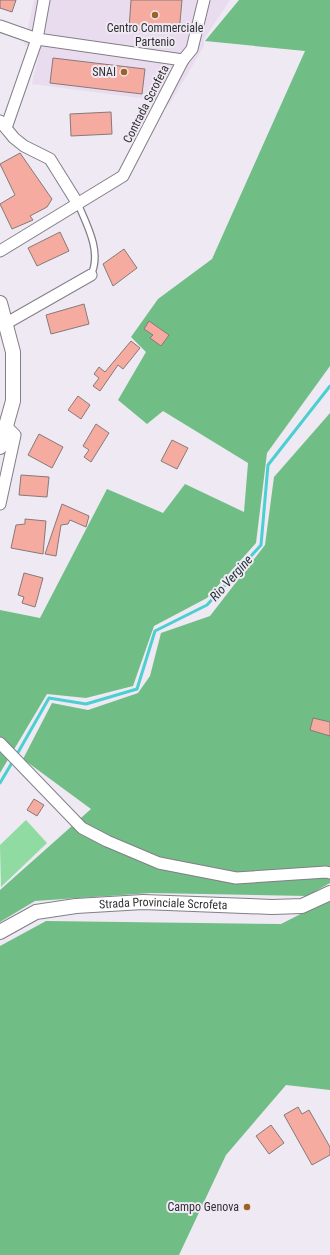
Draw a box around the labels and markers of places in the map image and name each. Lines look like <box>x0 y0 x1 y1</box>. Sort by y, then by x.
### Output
marker: Centro Commerciale Partenio <box>150 10 160 20</box>
place label: Centro Commerciale Partenio <box>107 21 204 49</box>
place label: SNAI <box>92 65 116 79</box>
marker: SNAI <box>119 67 129 77</box>
place label: Campo Genova <box>167 1200 239 1214</box>
marker: Campo Genova <box>242 1202 252 1212</box>

